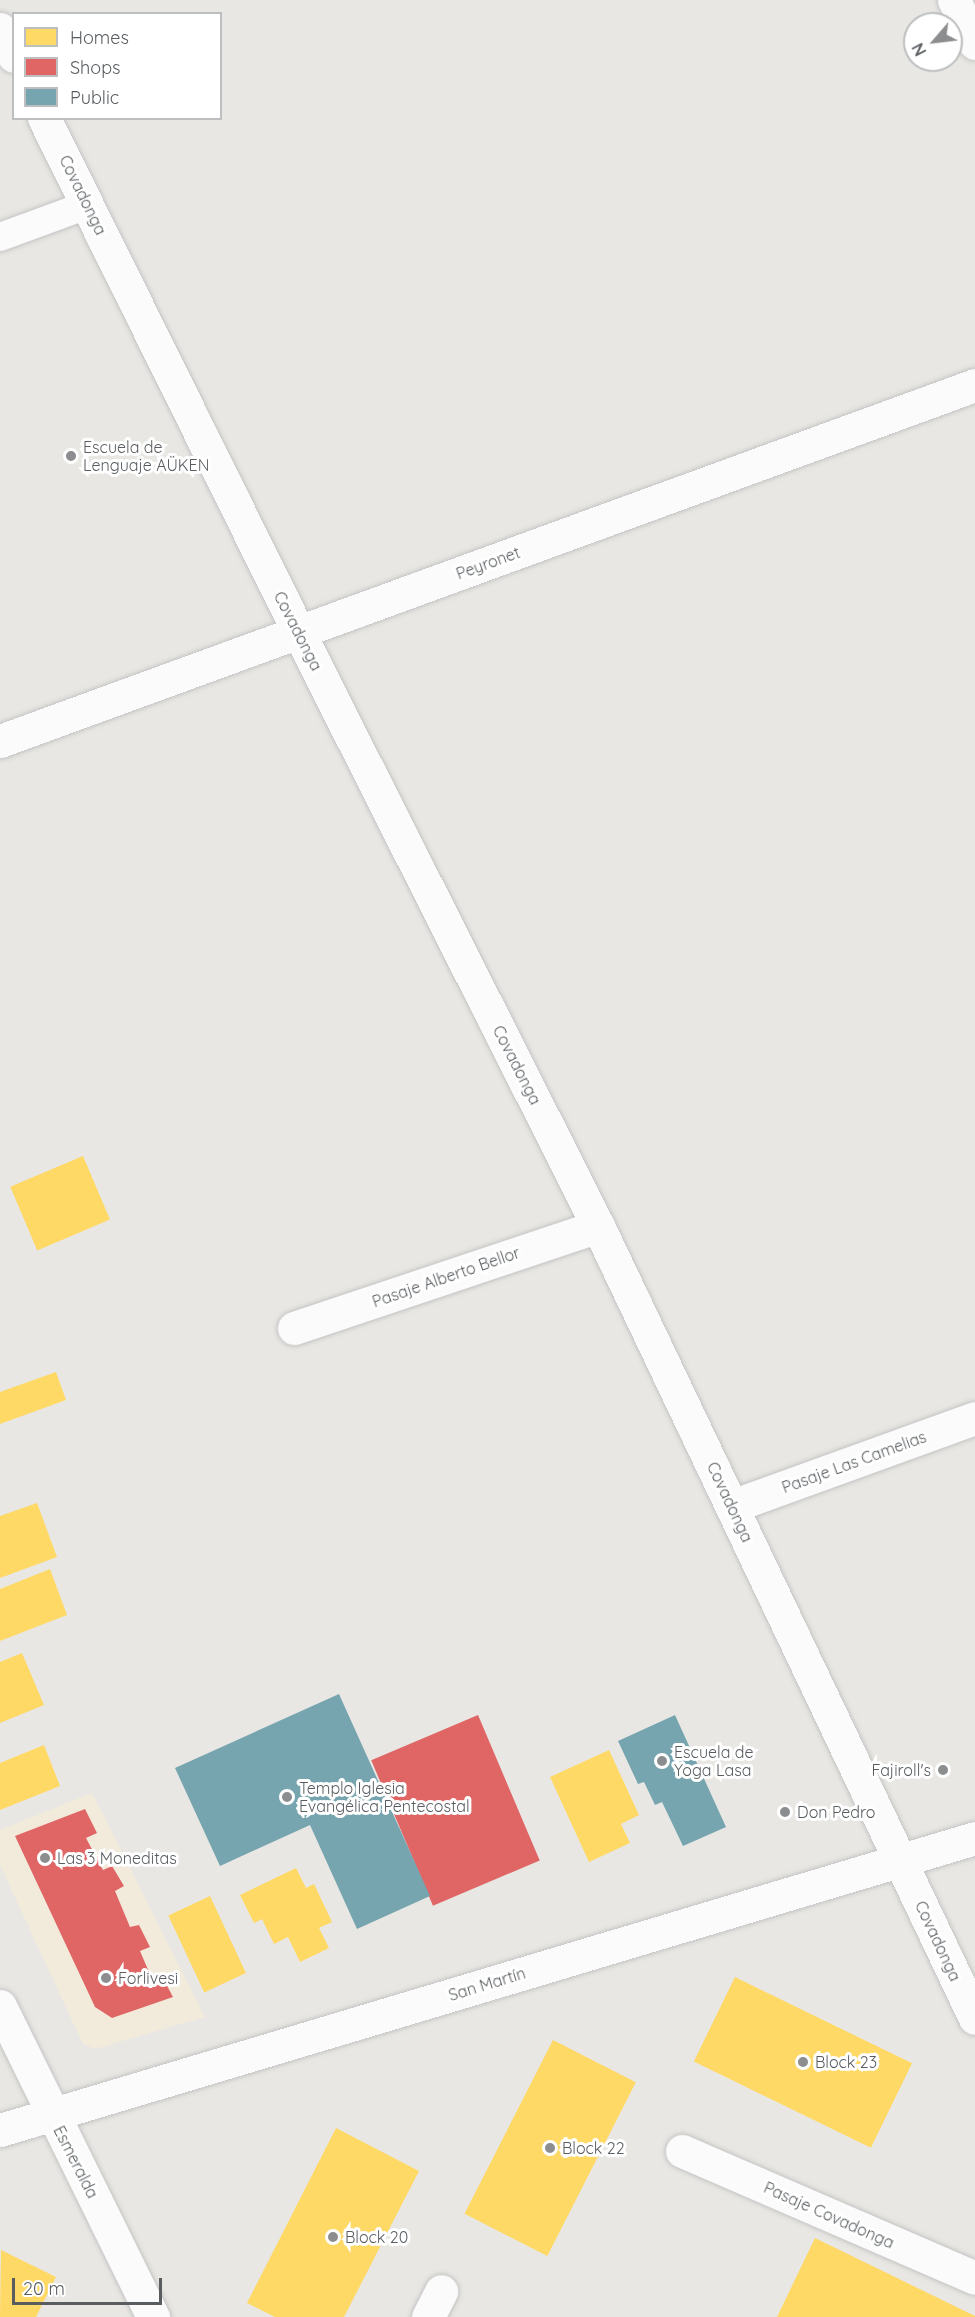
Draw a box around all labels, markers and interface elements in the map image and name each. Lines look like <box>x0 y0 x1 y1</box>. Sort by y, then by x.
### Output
legend <box>12 12 222 120</box>
north arrow <box>903 12 963 72</box>
text: Homes <box>70 26 129 49</box>
text: N <box>907 40 930 59</box>
text: Shops <box>70 56 121 79</box>
text: Public <box>70 86 119 109</box>
street label: Covadonga <box>55 152 111 238</box>
place label: Escuela de Lenguaje AÜKEN <box>83 437 209 475</box>
marker: Escuela de Lenguaje AÜKEN <box>64 449 78 463</box>
street label: Peyronet <box>453 543 523 583</box>
street label: Covadonga <box>270 588 326 674</box>
street label: Covadonga <box>489 1022 545 1108</box>
street label: Pasaje Alberto Bellor <box>370 1243 522 1311</box>
street label: Pasaje Las Camelias <box>779 1427 929 1497</box>
street label: Covadonga <box>703 1459 757 1545</box>
place label: Escuela de Yoga Lasa <box>674 1742 754 1780</box>
marker: Escuela de Yoga Lasa <box>655 1754 669 1768</box>
place label: Fajiroll's <box>871 1760 931 1780</box>
marker: Fajiroll's <box>936 1763 950 1777</box>
place label: Templo Iglesia Evangélica Pentecostal <box>299 1778 470 1816</box>
marker: Templo Iglesia Evangélica Pentecostal <box>280 1790 294 1804</box>
place label: Don Pedro <box>797 1802 875 1822</box>
marker: Don Pedro <box>778 1805 792 1819</box>
place label: Las 3 Moneditas <box>57 1848 177 1868</box>
marker: Las 3 Moneditas <box>38 1851 52 1865</box>
street label: Covadonga <box>911 1898 965 1984</box>
street label: San Martín <box>446 1963 528 2005</box>
place label: Forlivesi <box>118 1968 178 1988</box>
marker: Forlivesi <box>99 1971 113 1985</box>
place label: Block 23 <box>815 2052 877 2072</box>
marker: Block 23 <box>796 2055 810 2069</box>
street label: Esmeralda <box>50 2123 102 2201</box>
place label: Block 22 <box>562 2138 624 2158</box>
marker: Block 22 <box>543 2141 557 2155</box>
street label: Pasaje Covadonga <box>761 2178 897 2252</box>
place label: Block 20 <box>345 2227 408 2247</box>
marker: Block 20 <box>326 2230 340 2244</box>
scale bar <box>15 2266 165 2304</box>
text: 20 m <box>23 2277 65 2300</box>

